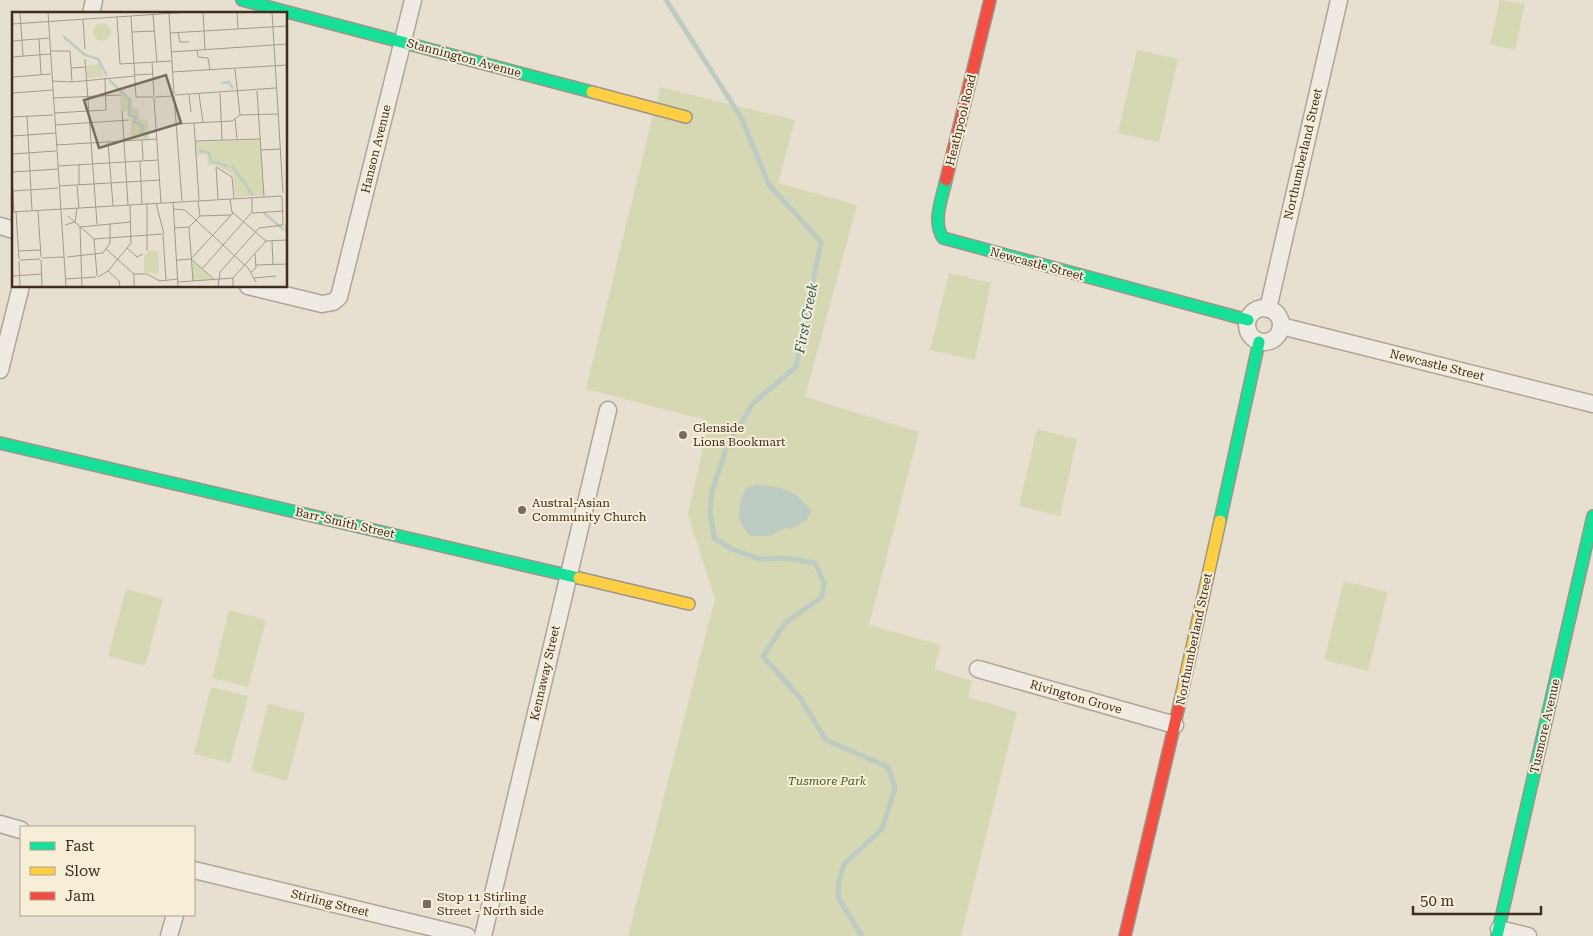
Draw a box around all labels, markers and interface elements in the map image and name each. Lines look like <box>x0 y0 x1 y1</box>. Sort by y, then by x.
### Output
inset map <box>12 12 288 288</box>
street label: Stannington Avenue <box>405 36 523 80</box>
street label: Heathpool Road <box>943 72 979 167</box>
street label: Northumberland Street <box>1281 86 1325 221</box>
street label: Hanson Avenue <box>358 103 394 195</box>
street label: Newcastle Street <box>988 245 1086 283</box>
water label: First Creek <box>791 281 821 355</box>
street label: Newcastle Street <box>1388 347 1486 384</box>
place label: Glenside Lions Bookmart <box>693 421 786 449</box>
marker: Glenside Lions Bookmart <box>677 429 689 441</box>
place label: Austral-Asian Community Church <box>532 496 647 524</box>
marker: Austral-Asian Community Church <box>516 504 528 516</box>
street label: Barr-Smith Street <box>294 505 397 541</box>
street label: Northumberland Street <box>1173 571 1215 706</box>
street label: Kennaway Street <box>527 624 563 722</box>
street label: Rivington Grove <box>1028 677 1124 717</box>
street label: Tusmore Avenue <box>1527 677 1563 775</box>
park label: Tusmore Park <box>788 774 867 788</box>
legend <box>20 826 195 916</box>
text: Fast <box>65 837 95 855</box>
text: Slow <box>65 862 101 880</box>
scale bar <box>1413 884 1540 916</box>
text: Jam <box>65 887 95 905</box>
street label: Stirling Street <box>289 887 371 920</box>
place label: Stop 11 Stirling Street - North side <box>437 890 544 918</box>
text: 50 m <box>1420 892 1455 910</box>
marker: Stop 11 Stirling Street - North side <box>421 898 433 910</box>

